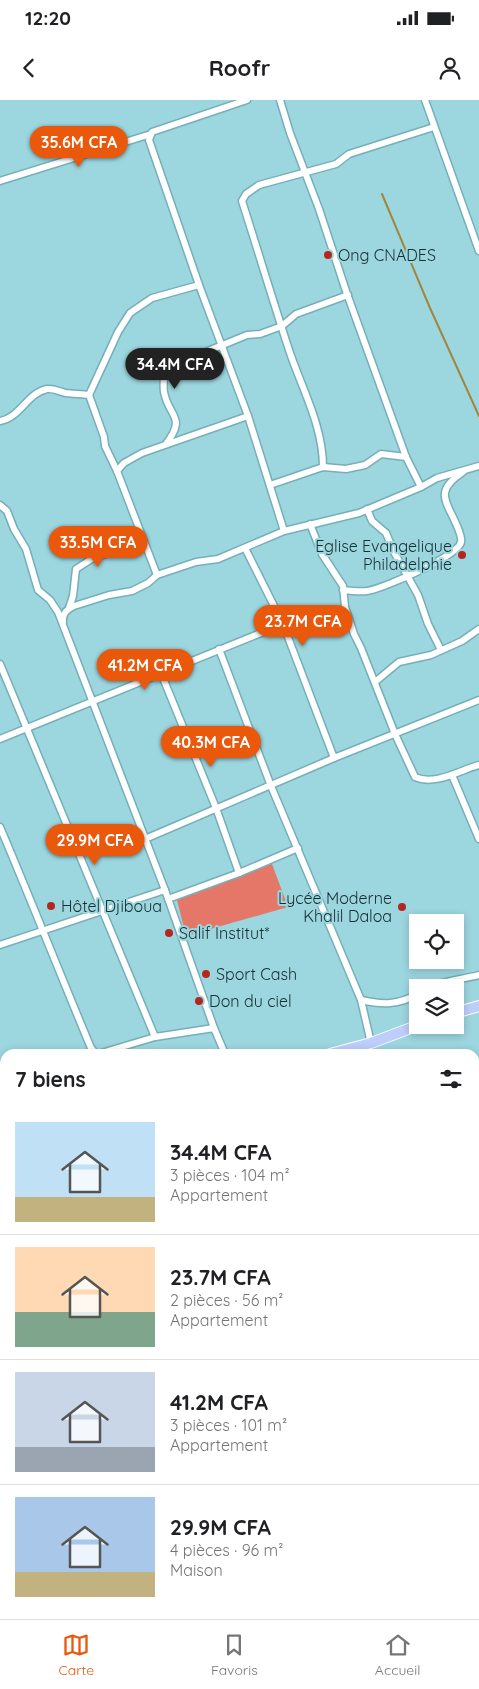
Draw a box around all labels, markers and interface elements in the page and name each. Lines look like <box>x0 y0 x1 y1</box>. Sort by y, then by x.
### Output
text: 12:20 <box>25 6 71 30</box>
icon: back <box>15 54 43 82</box>
text: Roofr <box>209 54 270 82</box>
icon: person <box>436 54 464 82</box>
pin: 35.6M CFA <box>22 126 136 168</box>
text: 35.6M CFA <box>41 132 117 152</box>
place label: Ong CNADES <box>338 245 436 265</box>
marker: Ong CNADES <box>322 249 334 261</box>
pin: 34.4M CFA <box>118 348 232 390</box>
text: 34.4M CFA <box>136 354 214 374</box>
pin: 33.5M CFA <box>41 526 155 568</box>
text: 33.5M CFA <box>60 532 136 552</box>
place label: Eglise Evangelique Philadelphie <box>315 536 452 574</box>
marker: Eglise Evangelique Philadelphie <box>456 549 468 561</box>
pin: 23.7M CFA <box>246 604 360 647</box>
text: 23.7M CFA <box>265 611 341 631</box>
pin: 41.2M CFA <box>88 648 202 691</box>
text: 41.2M CFA <box>108 655 182 675</box>
pin: 40.3M CFA <box>154 726 268 768</box>
text: 40.3M CFA <box>172 732 250 752</box>
pin: 29.9M CFA <box>38 824 152 866</box>
text: 29.9M CFA <box>57 830 133 850</box>
place label: Lycée Moderne Khalil Daloa <box>278 888 392 926</box>
place label: Hôtel Djiboua <box>61 896 162 916</box>
marker: Hôtel Djiboua <box>45 900 57 912</box>
marker: Lycée Moderne Khalil Daloa <box>396 901 408 913</box>
map controls <box>409 914 464 1034</box>
button: locate <box>409 914 464 969</box>
place label: Salif Institut* <box>179 923 269 943</box>
marker: Salif Institut* <box>163 927 175 939</box>
place label: Sport Cash <box>216 964 297 984</box>
marker: Sport Cash <box>200 968 212 980</box>
button: layers <box>409 979 464 1034</box>
place label: Don du ciel <box>209 991 292 1011</box>
marker: Don du ciel <box>193 995 205 1007</box>
icon: filters <box>437 1065 465 1093</box>
text: 7 biens <box>15 1066 86 1092</box>
text: 34.4M CFA <box>170 1139 271 1165</box>
icon: home <box>55 1142 115 1202</box>
text: 3 pièces · 104 m² <box>170 1165 290 1185</box>
text: Appartement <box>170 1185 268 1205</box>
text: 23.7M CFA <box>170 1264 271 1290</box>
icon: home <box>55 1267 115 1327</box>
text: 2 pièces · 56 m² <box>170 1290 283 1310</box>
text: Appartement <box>170 1310 268 1330</box>
text: 41.2M CFA <box>170 1389 268 1415</box>
icon: home <box>55 1392 115 1452</box>
text: 3 pièces · 101 m² <box>170 1415 287 1435</box>
text: Appartement <box>170 1435 268 1455</box>
text: 29.9M CFA <box>170 1514 271 1540</box>
icon: home <box>55 1517 115 1577</box>
text: 4 pièces · 96 m² <box>170 1540 283 1560</box>
text: Maison <box>170 1560 223 1580</box>
tab: Carte <box>59 1631 94 1679</box>
tab: Favoris <box>211 1631 258 1679</box>
tab: Accueil <box>375 1631 420 1679</box>

